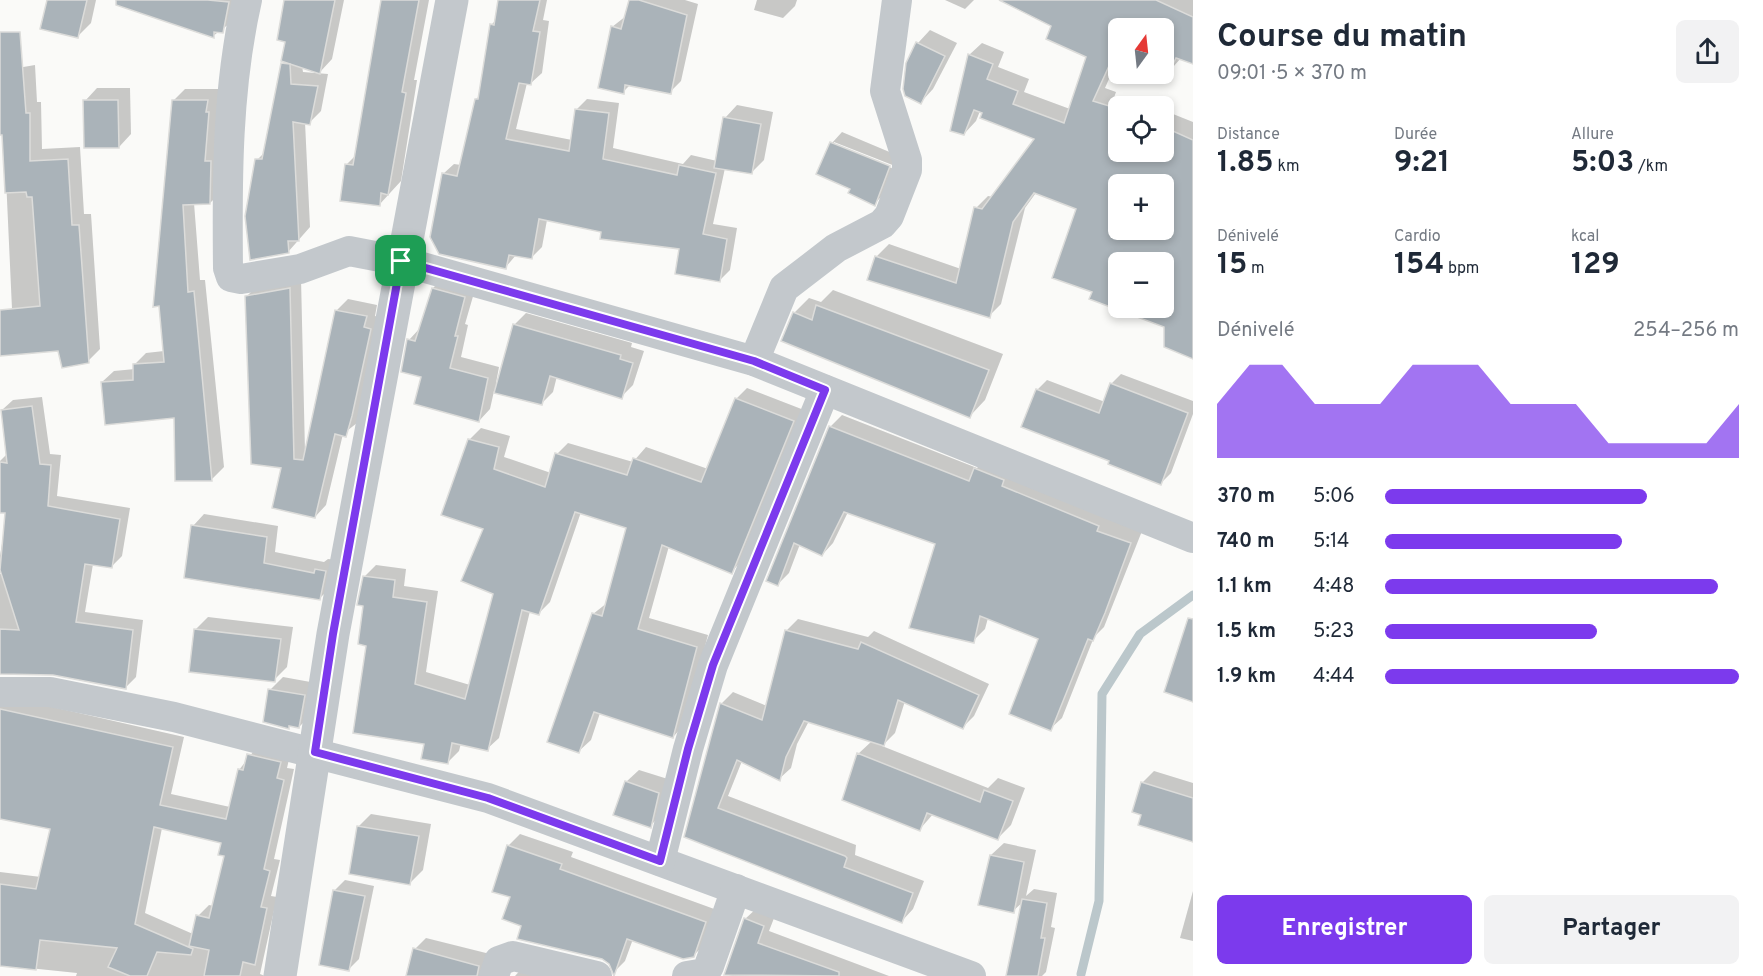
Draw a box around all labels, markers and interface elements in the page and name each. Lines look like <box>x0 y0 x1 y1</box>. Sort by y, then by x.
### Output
text: Course du matin <box>1217 17 1467 59</box>
north arrow <box>1108 18 1174 84</box>
map controls <box>1108 18 1174 318</box>
button: share <box>1676 20 1739 83</box>
text: 09:01 · 5 × 370 m <box>1217 61 1367 87</box>
button: locate <box>1108 96 1174 162</box>
text: Distance <box>1217 125 1280 145</box>
text: Durée <box>1394 125 1437 145</box>
text: Allure <box>1571 125 1614 145</box>
text: 1.85 <box>1217 145 1274 182</box>
text: 9:21 <box>1394 145 1450 182</box>
text: 5:03 <box>1571 145 1634 182</box>
text: km <box>1274 157 1300 177</box>
text: /km <box>1634 157 1668 177</box>
button: + <box>1108 174 1174 240</box>
text: Dénivelé <box>1217 227 1279 247</box>
text: Cardio <box>1394 227 1441 247</box>
text: kcal <box>1571 227 1599 247</box>
pin <box>375 235 426 286</box>
icon: arrive <box>384 244 417 277</box>
text: 15 <box>1217 247 1247 284</box>
text: 154 <box>1394 247 1444 284</box>
text: 129 <box>1571 247 1620 284</box>
button: − <box>1108 252 1174 318</box>
text: m <box>1247 259 1265 279</box>
text: bpm <box>1444 259 1479 279</box>
text: Dénivelé <box>1217 318 1294 344</box>
text: 254–256 m <box>1633 318 1739 344</box>
text: 370 m <box>1217 484 1275 510</box>
text: 5:06 <box>1313 484 1355 510</box>
text: 740 m <box>1217 529 1275 555</box>
text: 5:14 <box>1313 529 1349 555</box>
text: 1.1 km <box>1217 574 1272 600</box>
text: 4:48 <box>1313 574 1355 600</box>
text: 1.5 km <box>1217 619 1276 645</box>
text: 5:23 <box>1313 619 1354 645</box>
text: 1.9 km <box>1217 664 1276 690</box>
text: 4:44 <box>1313 664 1355 690</box>
button: Enregistrer <box>1217 895 1472 964</box>
button: Partager <box>1484 895 1739 964</box>

